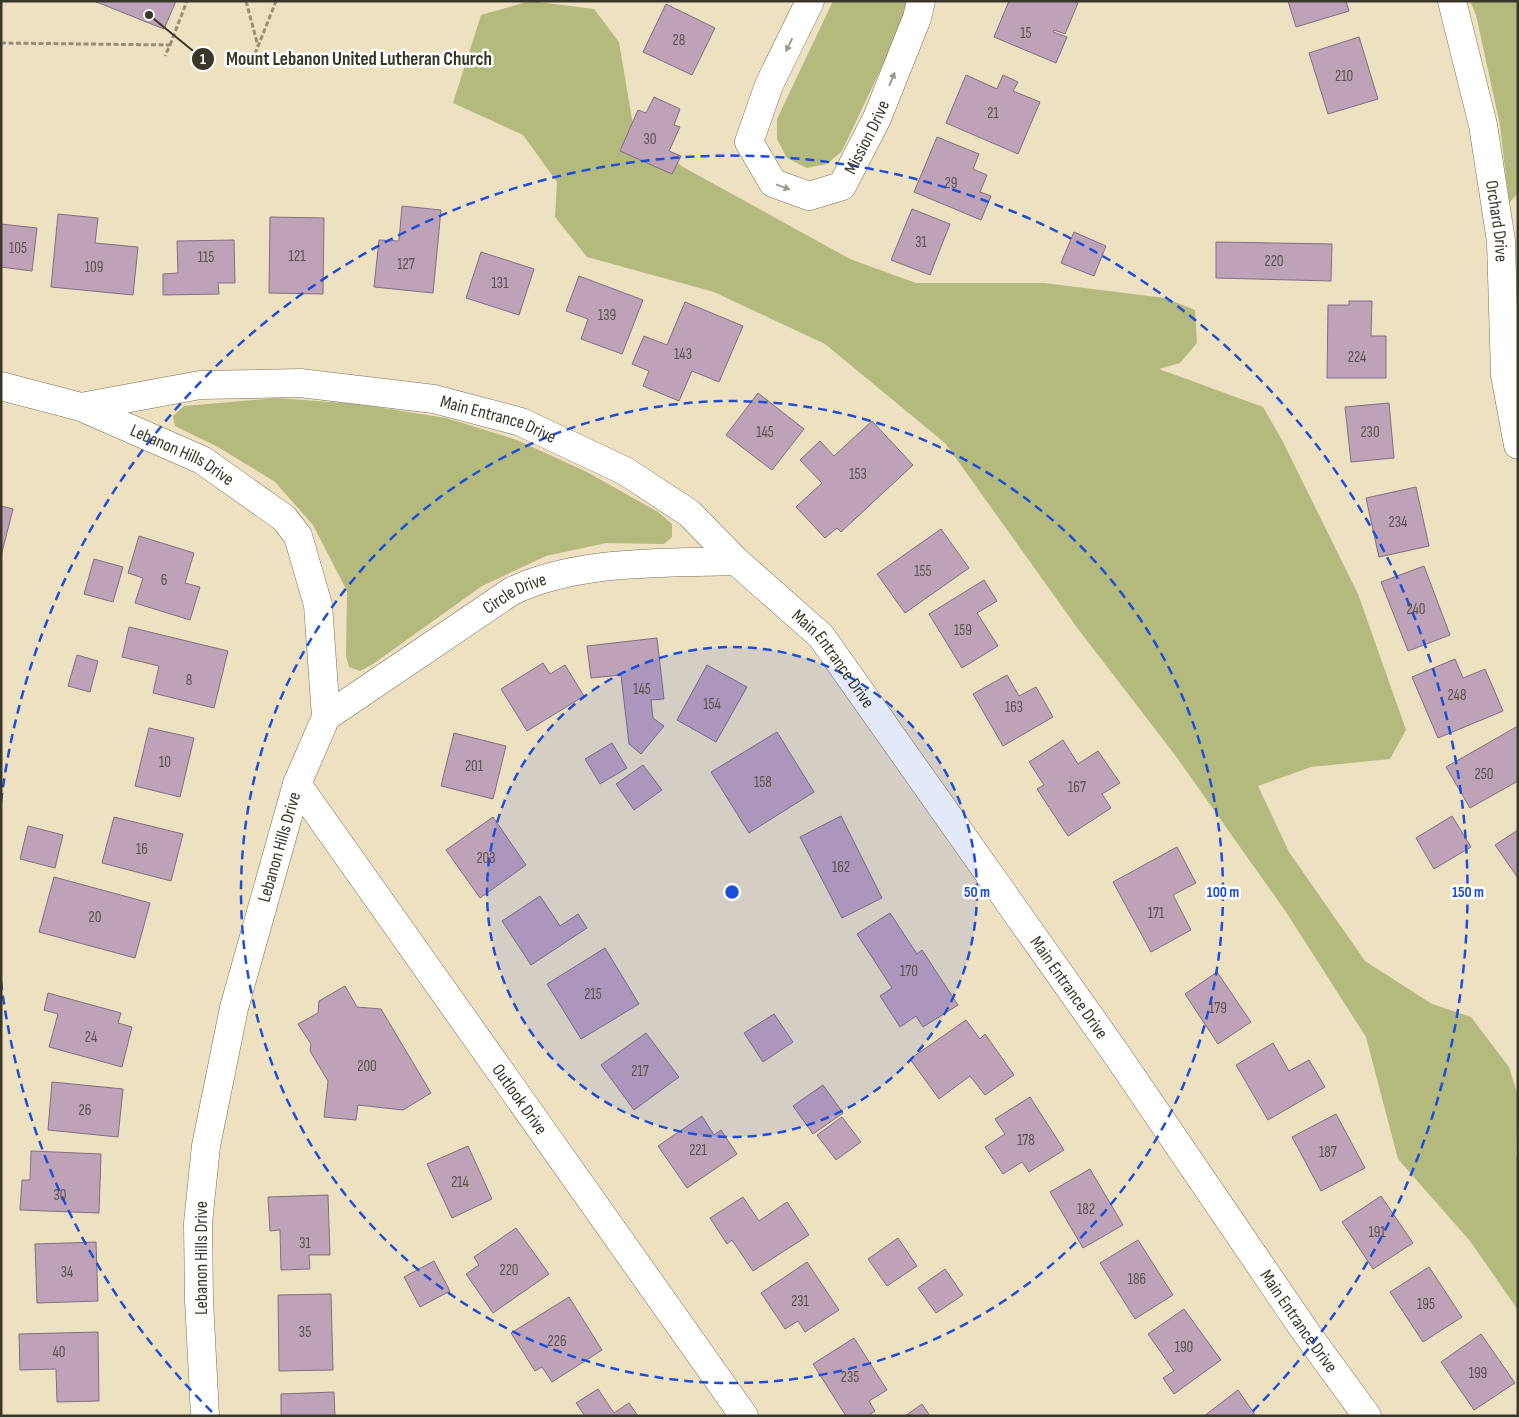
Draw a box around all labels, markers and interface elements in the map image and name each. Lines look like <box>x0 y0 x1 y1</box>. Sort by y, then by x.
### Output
house number: 15 <box>1020 24 1032 43</box>
house number: 28 <box>673 31 685 50</box>
one-way arrow <box>784 38 792 52</box>
callout: Mount Lebanon United Lutheran Church <box>191 42 502 76</box>
text: Mount Lebanon United Lutheran Church <box>226 48 492 71</box>
text: 1 <box>200 50 206 69</box>
house number: 210 <box>1335 67 1353 86</box>
one-way arrow <box>889 72 897 87</box>
street label: Mission Drive <box>840 97 894 178</box>
house number: 21 <box>987 104 999 123</box>
house number: 30 <box>644 130 656 149</box>
house number: 29 <box>945 174 957 193</box>
street label: Orchard Drive <box>1481 179 1512 262</box>
one-way arrow <box>776 183 791 191</box>
house number: 31 <box>915 233 928 252</box>
house number: 105 <box>9 239 27 258</box>
house number: 121 <box>289 247 306 266</box>
house number: 115 <box>198 248 214 267</box>
house number: 220 <box>1264 252 1284 271</box>
house number: 127 <box>397 255 415 274</box>
house number: 109 <box>85 258 103 277</box>
house number: 131 <box>492 274 509 293</box>
house number: 139 <box>598 306 616 325</box>
house number: 143 <box>674 345 692 364</box>
house number: 224 <box>1348 348 1366 367</box>
street label: Main Entrance Drive <box>438 391 559 448</box>
street label: Lebanon Hills Drive <box>127 420 238 490</box>
house number: 145 <box>756 423 774 442</box>
house number: 230 <box>1360 423 1380 442</box>
house number: 153 <box>849 465 867 484</box>
house number: 234 <box>1389 513 1407 532</box>
house number: 155 <box>914 562 932 581</box>
street label: Circle Drive <box>479 569 549 619</box>
house number: 6 <box>161 571 167 590</box>
house number: 240 <box>1406 600 1426 619</box>
street label: Main Entrance Drive <box>787 605 879 712</box>
house number: 159 <box>954 621 972 640</box>
house number: 8 <box>186 671 192 690</box>
house number: 145 <box>633 680 651 699</box>
house number: 248 <box>1448 686 1466 705</box>
house number: 154 <box>703 695 721 714</box>
house number: 163 <box>1005 698 1023 717</box>
house number: 10 <box>159 753 171 772</box>
house number: 201 <box>465 757 484 776</box>
house number: 250 <box>1475 765 1493 784</box>
house number: 158 <box>754 773 772 792</box>
house number: 167 <box>1068 778 1086 797</box>
street label: Lebanon Hills Drive <box>254 790 305 905</box>
house number: 16 <box>136 840 148 859</box>
house number: 203 <box>476 849 496 868</box>
house number: 162 <box>832 858 850 877</box>
centre of rings <box>723 883 741 901</box>
text: 50 m <box>964 883 990 902</box>
text: 100 m <box>1207 883 1239 902</box>
text: 150 m <box>1452 883 1484 902</box>
house number: 171 <box>1148 904 1165 923</box>
house number: 20 <box>89 908 101 927</box>
street label: Main Entrance Drive <box>1025 932 1112 1043</box>
house number: 170 <box>900 962 918 981</box>
house number: 215 <box>584 985 602 1004</box>
house number: 179 <box>1209 999 1227 1018</box>
house number: 24 <box>85 1028 97 1047</box>
house number: 200 <box>357 1057 377 1076</box>
street label: Outlook Drive <box>487 1060 552 1139</box>
house number: 217 <box>631 1062 649 1081</box>
house number: 26 <box>79 1101 91 1120</box>
house number: 178 <box>1017 1131 1035 1150</box>
house number: 221 <box>689 1141 708 1160</box>
house number: 187 <box>1319 1143 1337 1162</box>
house number: 214 <box>451 1173 469 1192</box>
house number: 30 <box>54 1186 66 1205</box>
house number: 182 <box>1077 1200 1095 1219</box>
street label: Lebanon Hills Drive <box>191 1201 212 1315</box>
house number: 191 <box>1368 1223 1386 1242</box>
house number: 31 <box>299 1234 312 1253</box>
house number: 220 <box>499 1261 519 1280</box>
house number: 34 <box>61 1263 73 1282</box>
street label: Main Entrance Drive <box>1255 1266 1342 1377</box>
house number: 186 <box>1128 1270 1146 1289</box>
house number: 231 <box>791 1292 810 1311</box>
house number: 195 <box>1417 1295 1435 1314</box>
house number: 35 <box>299 1323 311 1342</box>
house number: 226 <box>548 1332 566 1351</box>
house number: 190 <box>1175 1338 1193 1357</box>
house number: 40 <box>53 1343 65 1362</box>
house number: 199 <box>1469 1364 1487 1383</box>
house number: 235 <box>841 1368 859 1387</box>

